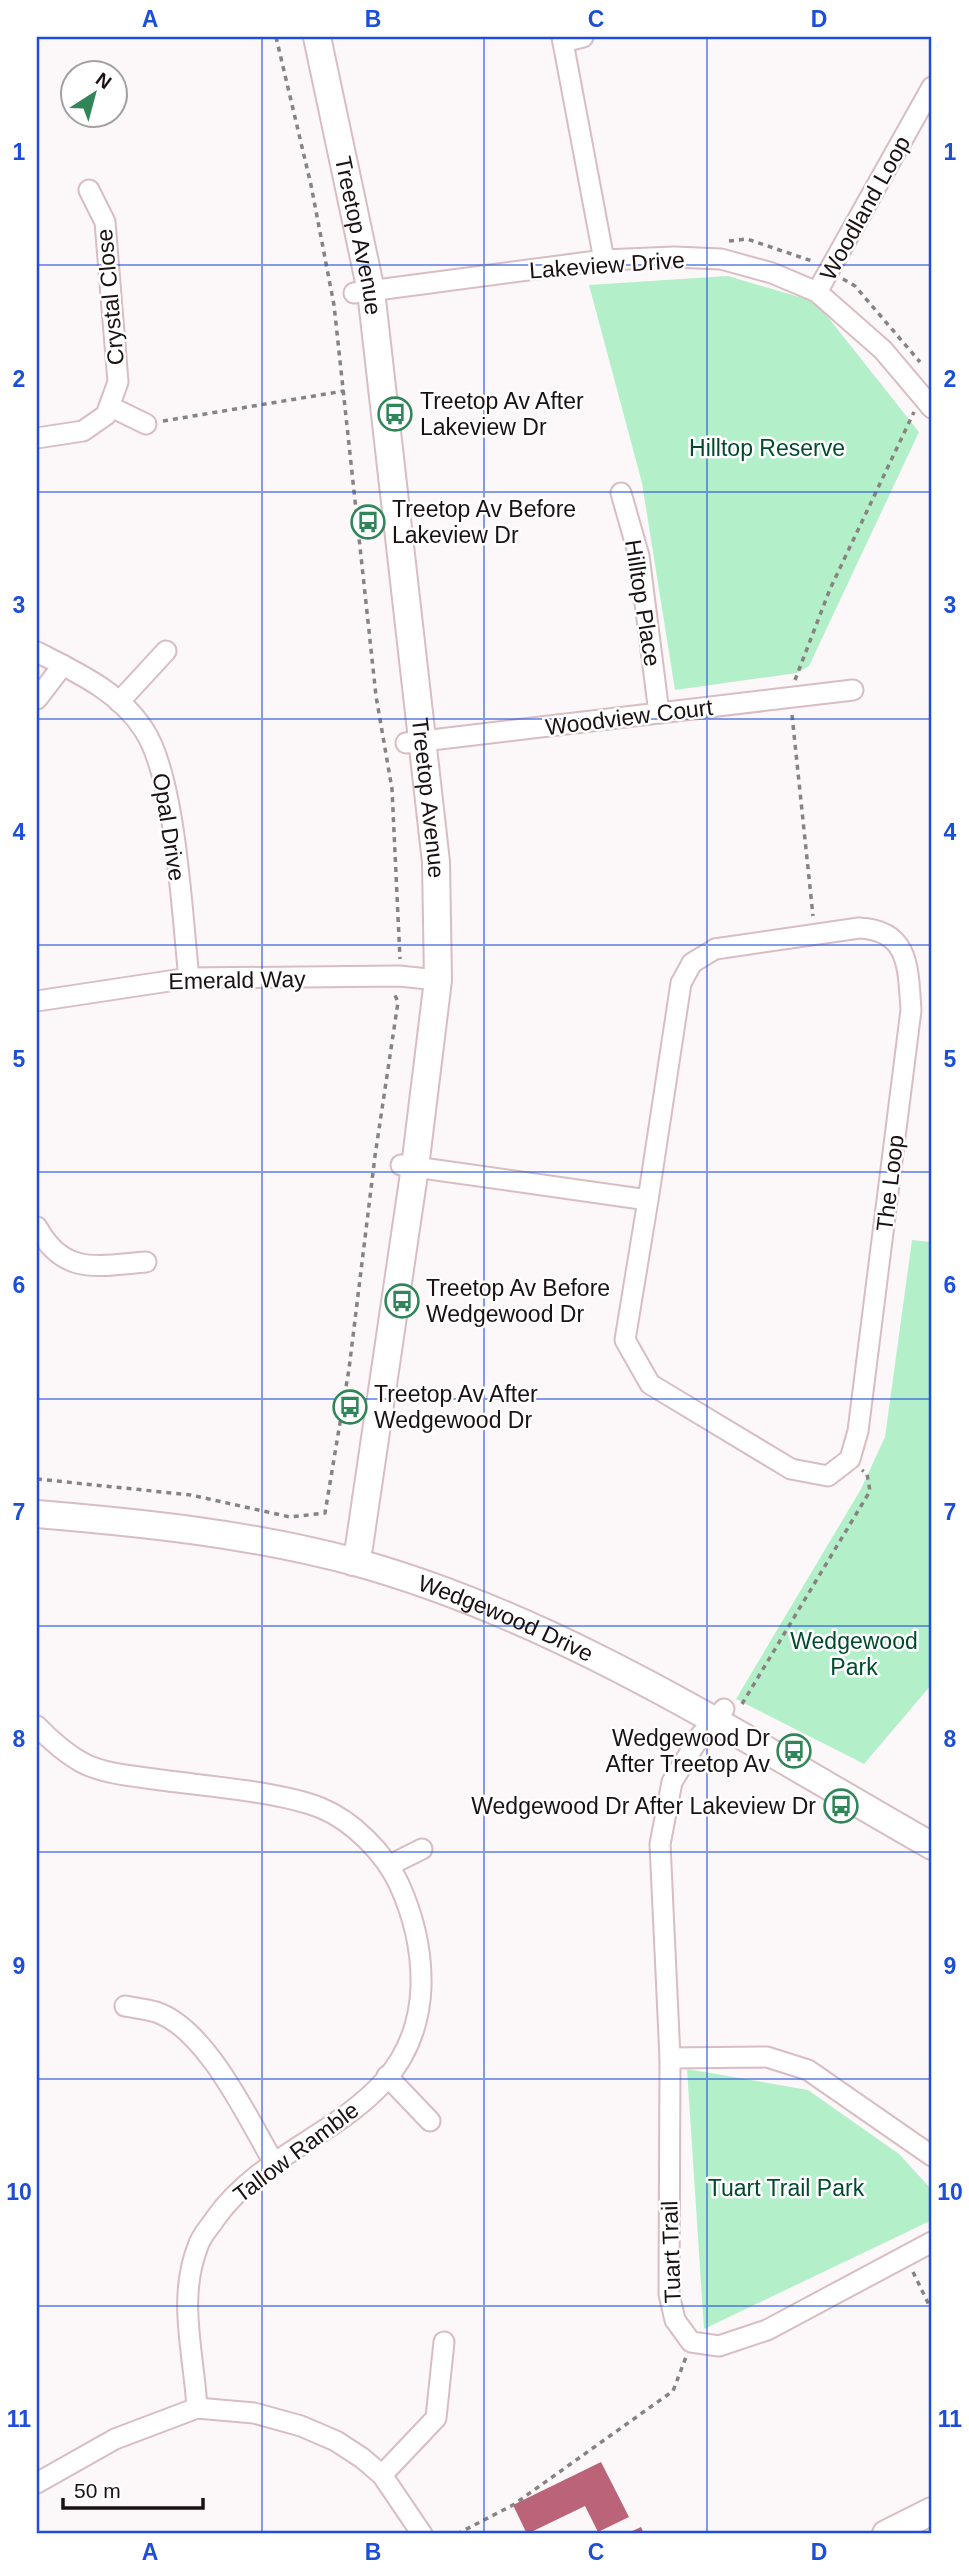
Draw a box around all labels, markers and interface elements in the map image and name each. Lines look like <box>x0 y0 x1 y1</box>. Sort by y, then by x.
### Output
text: A <box>142 6 158 32</box>
text: B <box>365 6 381 32</box>
text: C <box>588 6 604 32</box>
text: D <box>811 6 827 32</box>
north arrow <box>60 60 130 130</box>
text: N <box>92 68 115 93</box>
street label: Woodland Loop <box>815 131 915 285</box>
text: 1 <box>13 139 26 165</box>
text: 1 <box>944 139 957 165</box>
street label: Treetop Avenue <box>330 154 387 316</box>
street label: Crystal Close <box>91 228 129 366</box>
street label: Lakeview Drive <box>528 247 686 283</box>
text: 2 <box>13 366 25 392</box>
text: 2 <box>944 366 956 392</box>
place label: Treetop Av After Lakeview Dr <box>420 388 584 440</box>
bus stop icon: Treetop Av After Lakeview Dr <box>376 395 414 433</box>
park label: Hilltop Reserve <box>689 435 845 461</box>
place label: Treetop Av Before Lakeview Dr <box>392 496 576 548</box>
bus stop icon: Treetop Av Before Lakeview Dr <box>349 503 387 541</box>
street label: Hilltop Place <box>620 538 666 668</box>
text: 3 <box>13 592 25 618</box>
text: 3 <box>944 592 956 618</box>
street label: Woodview Court <box>544 694 715 740</box>
street label: Treetop Avenue <box>407 716 449 878</box>
street label: Opal Drive <box>148 771 190 883</box>
text: 4 <box>13 819 26 845</box>
text: 4 <box>944 819 957 845</box>
street label: Emerald Way <box>168 966 306 994</box>
text: 5 <box>13 1046 26 1072</box>
text: 5 <box>944 1046 957 1072</box>
street label: The Loop <box>871 1133 909 1233</box>
text: 6 <box>13 1272 25 1298</box>
text: 6 <box>944 1272 956 1298</box>
place label: Treetop Av Before Wedgewood Dr <box>426 1275 610 1327</box>
bus stop icon: Treetop Av Before Wedgewood Dr <box>383 1282 421 1320</box>
place label: Treetop Av After Wedgewood Dr <box>374 1381 538 1433</box>
bus stop icon: Treetop Av After Wedgewood Dr <box>331 1388 369 1426</box>
text: 7 <box>13 1499 25 1525</box>
text: 7 <box>944 1499 956 1525</box>
street label: Wedgewood Drive <box>415 1570 597 1667</box>
park label: Wedgewood Park <box>790 1628 918 1680</box>
place label: Wedgewood Dr After Treetop Av <box>605 1725 770 1777</box>
text: 8 <box>13 1726 26 1752</box>
text: 8 <box>944 1726 957 1752</box>
bus stop icon: Wedgewood Dr After Treetop Av <box>775 1732 813 1770</box>
bus stop icon: Wedgewood Dr After Lakeview Dr <box>822 1787 860 1825</box>
place label: Wedgewood Dr After Lakeview Dr <box>471 1793 816 1819</box>
text: 9 <box>13 1953 25 1979</box>
text: 9 <box>944 1953 956 1979</box>
street label: Tallow Ramble <box>228 2097 364 2207</box>
park label: Tuart Trail Park <box>708 2175 865 2201</box>
text: 10 <box>6 2179 32 2205</box>
text: 10 <box>937 2179 963 2205</box>
street label: Tuart Trail <box>656 2200 686 2304</box>
text: 11 <box>7 2406 31 2432</box>
text: 11 <box>938 2406 962 2432</box>
scale bar <box>63 2466 203 2510</box>
text: 50 m <box>74 2479 121 2502</box>
text: A <box>142 2539 158 2565</box>
text: B <box>365 2539 381 2565</box>
text: C <box>588 2539 604 2565</box>
text: D <box>811 2539 827 2565</box>

